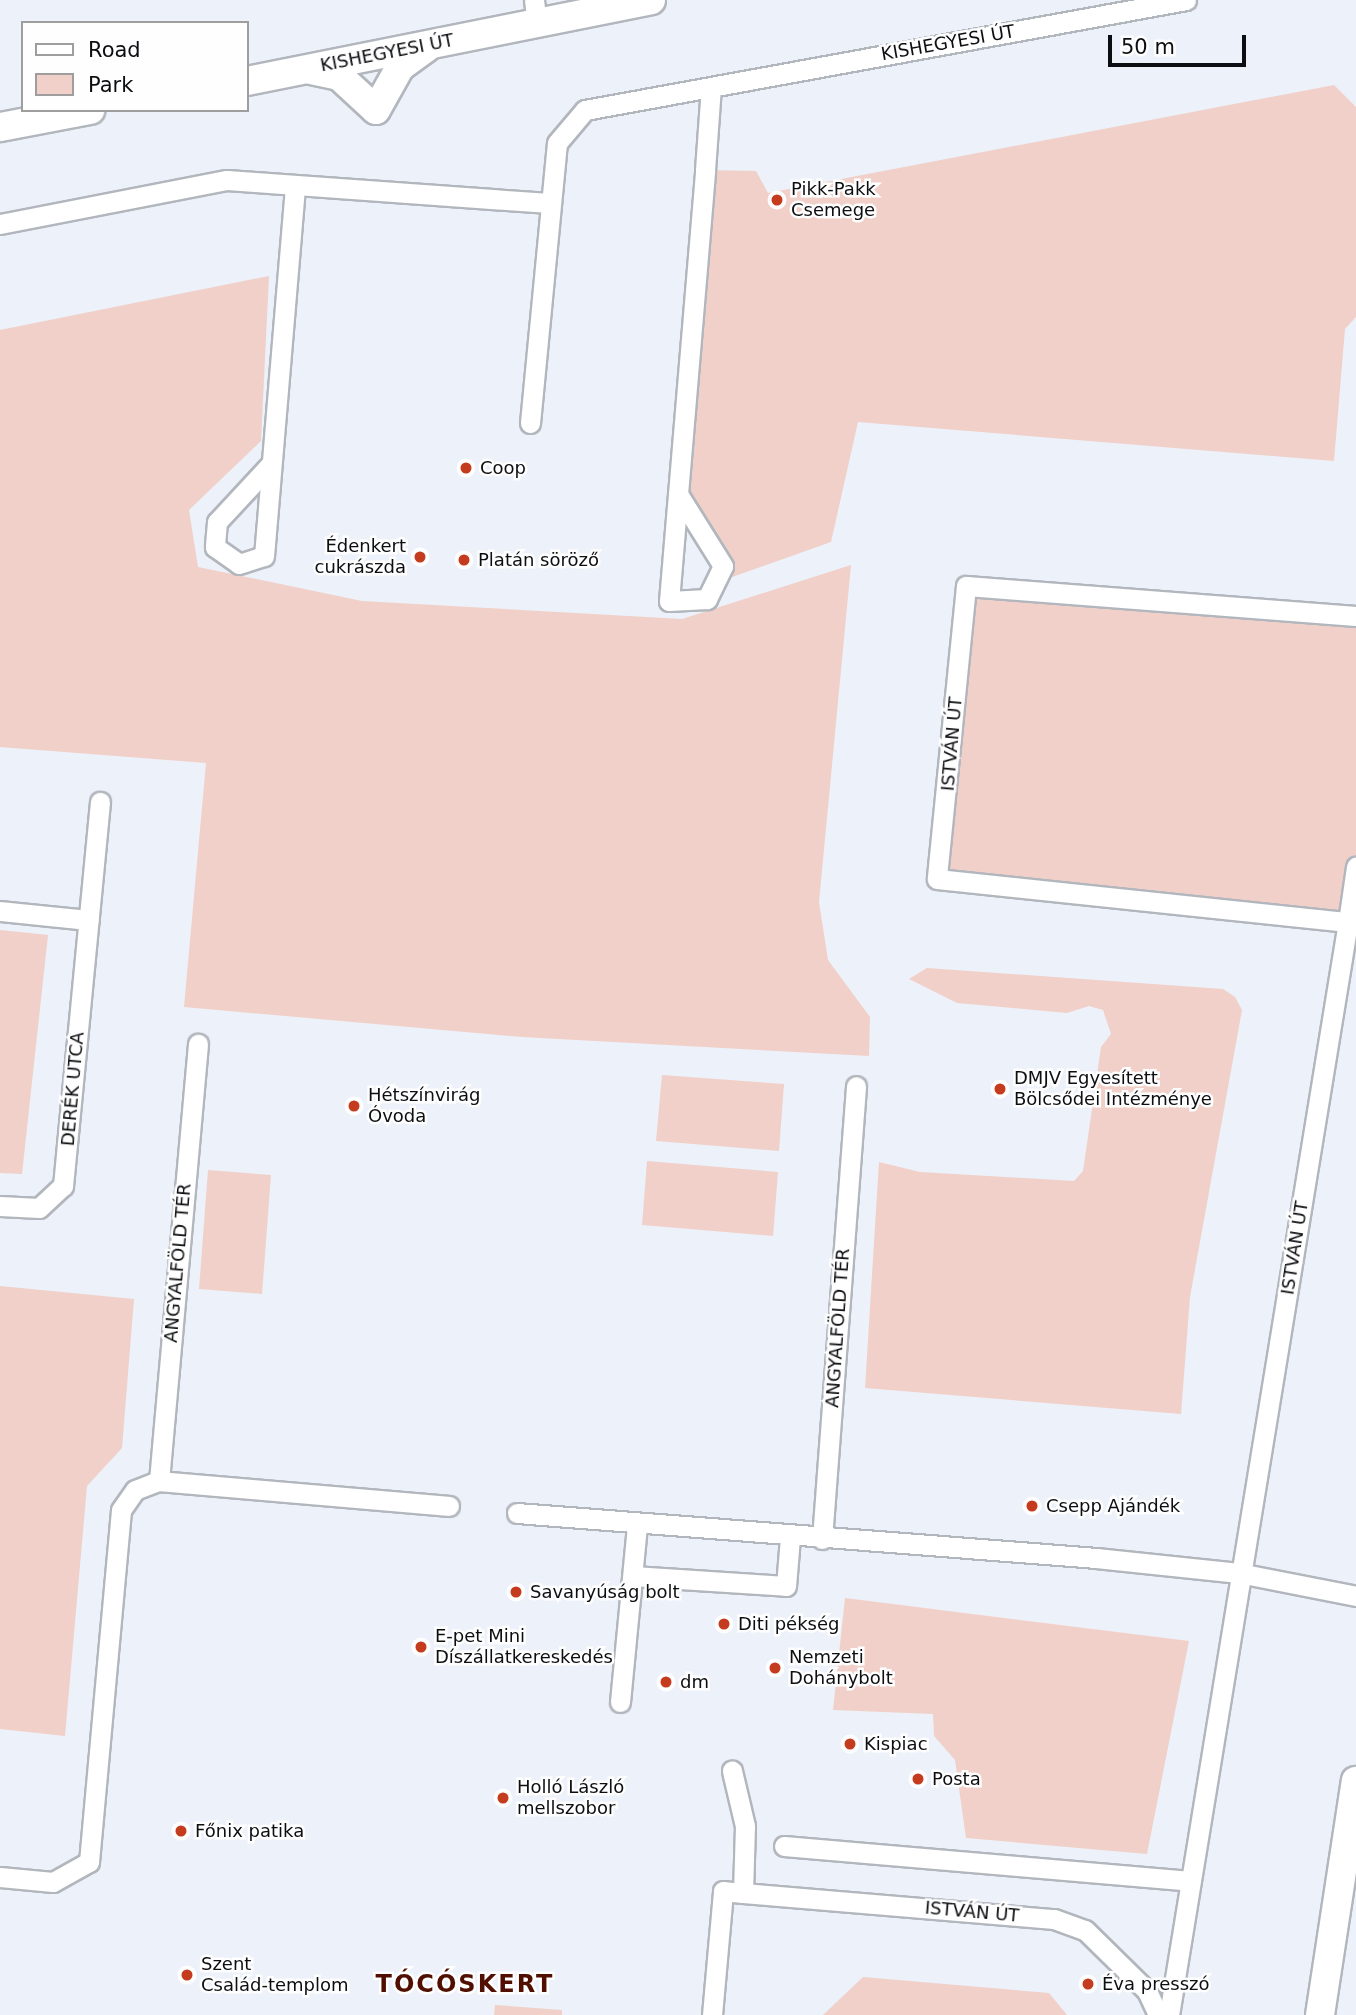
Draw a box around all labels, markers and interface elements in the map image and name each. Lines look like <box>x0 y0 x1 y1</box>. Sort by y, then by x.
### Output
legend <box>21 21 248 112</box>
street label: KISHEGYESI ÚT <box>879 21 1017 65</box>
scale bar <box>1111 21 1249 65</box>
street label: KISHEGYESI ÚT <box>318 29 456 77</box>
text: 50 m <box>1121 35 1175 59</box>
text: Road <box>88 38 141 62</box>
text: Park <box>88 73 133 97</box>
place label: Pikk-Pakk Csemege <box>791 179 876 222</box>
marker: Pikk-Pakk Csemege <box>769 192 785 208</box>
place label: Coop <box>480 457 526 479</box>
marker: Coop <box>458 460 474 476</box>
place label: Édenkert cukrászda <box>315 536 406 578</box>
marker: Édenkert cukrászda <box>412 549 428 565</box>
place label: Platán söröző <box>478 549 599 571</box>
marker: Platán söröző <box>456 552 472 568</box>
street label: ISTVÁN ÚT <box>937 696 967 792</box>
street label: DERÉK UTCA <box>57 1031 89 1147</box>
place label: DMJV Egyesített Bölcsődei Intézménye <box>1014 1068 1212 1110</box>
marker: DMJV Egyesített Bölcsődei Intézménye <box>992 1081 1008 1097</box>
place label: Hétszínvirág Óvoda <box>368 1085 480 1128</box>
marker: Hétszínvirág Óvoda <box>346 1098 362 1114</box>
street label: ANGYALFÖLD TÉR <box>160 1182 196 1344</box>
street label: ISTVÁN ÚT <box>1277 1200 1313 1296</box>
street label: ANGYALFÖLD TÉR <box>822 1248 854 1408</box>
place label: Csepp Ajándék <box>1046 1495 1180 1517</box>
marker: Csepp Ajándék <box>1024 1498 1040 1514</box>
place label: Savanyúság bolt <box>530 1581 680 1603</box>
marker: Savanyúság bolt <box>508 1584 524 1600</box>
place label: Diti pékség <box>738 1613 839 1635</box>
marker: Diti pékség <box>716 1616 732 1632</box>
place label: E-pet Mini Díszállatkereskedés <box>435 1626 613 1668</box>
marker: E-pet Mini Díszállatkereskedés <box>413 1639 429 1655</box>
place label: Nemzeti Dohánybolt <box>789 1647 893 1690</box>
marker: Nemzeti Dohánybolt <box>767 1660 783 1676</box>
place label: dm <box>680 1671 709 1693</box>
marker: dm <box>658 1674 674 1690</box>
place label: Kispiac <box>864 1733 928 1755</box>
marker: Kispiac <box>842 1736 858 1752</box>
place label: Posta <box>932 1768 981 1790</box>
marker: Posta <box>910 1771 926 1787</box>
place label: Holló László mellszobor <box>517 1777 624 1820</box>
marker: Holló László mellszobor <box>495 1790 511 1806</box>
place label: Főnix patika <box>195 1820 304 1842</box>
marker: Főnix patika <box>173 1823 189 1839</box>
street label: ISTVÁN ÚT <box>924 1897 1020 1927</box>
place label: Szent Család-templom <box>201 1954 349 1996</box>
marker: Szent Család-templom <box>179 1967 195 1983</box>
district label: TÓCÓSKERT <box>377 1971 553 1999</box>
place label: Éva presszó <box>1102 1973 1209 1995</box>
marker: Éva presszó <box>1080 1976 1096 1992</box>

